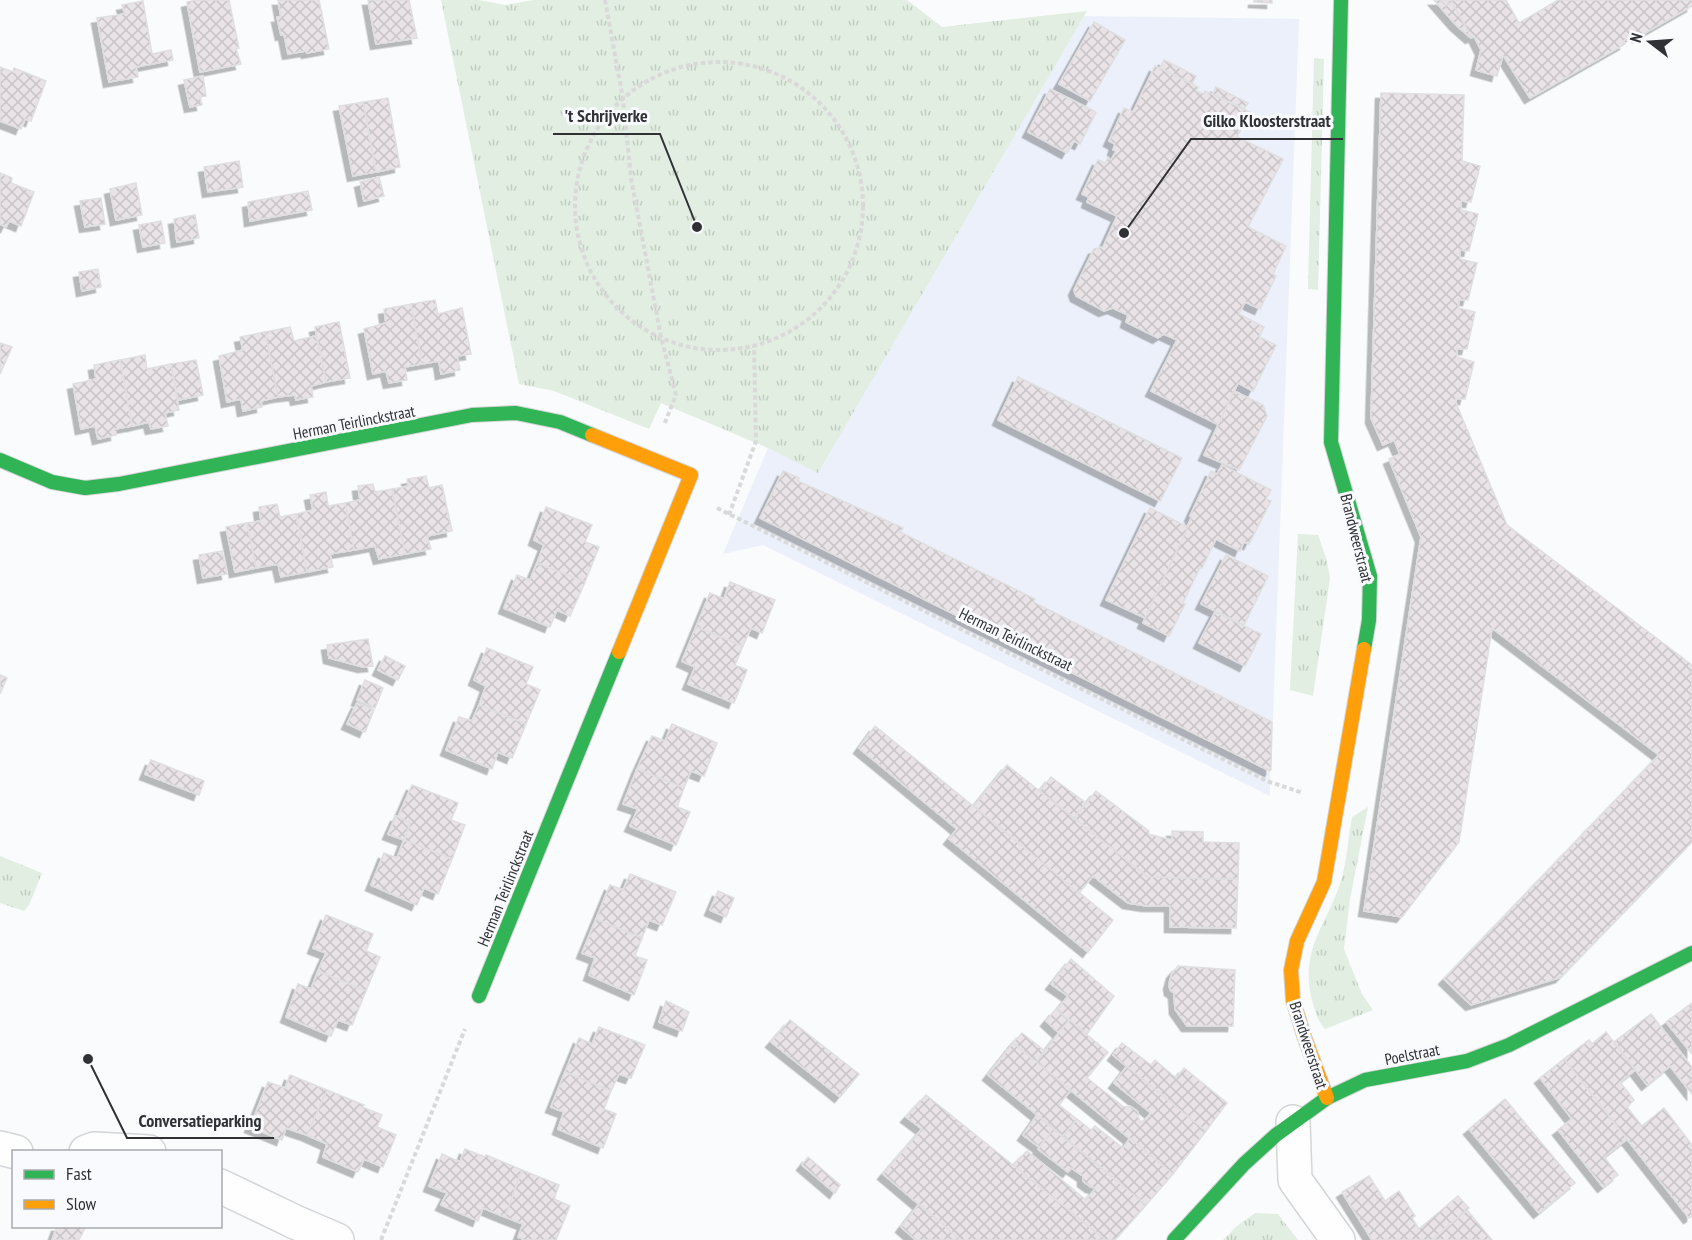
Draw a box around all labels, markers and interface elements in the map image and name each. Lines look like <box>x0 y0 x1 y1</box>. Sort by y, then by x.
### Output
north arrow <box>1620 12 1680 72</box>
text: N <box>1625 31 1646 45</box>
callout: 't Schrijverke <box>553 98 660 134</box>
callout: Gilko Kloosterstraat <box>1191 103 1343 139</box>
text: 't Schrijverke <box>564 104 648 127</box>
text: Gilko Kloosterstraat <box>1203 109 1332 132</box>
street label: Herman Teirlinckstraat <box>291 400 417 444</box>
street label: Brandweerstraat <box>1336 492 1378 585</box>
street label: Herman Teirlinckstraat <box>956 603 1077 675</box>
street label: Herman Teirlinckstraat <box>473 826 538 949</box>
street label: Brandweerstraat <box>1286 999 1333 1092</box>
street label: Poelstraat <box>1383 1039 1442 1069</box>
callout: Conversatieparking <box>127 1102 274 1138</box>
text: Conversatieparking <box>139 1109 261 1132</box>
legend <box>12 1150 222 1228</box>
text: Fast <box>66 1162 92 1185</box>
text: Slow <box>66 1192 97 1215</box>

